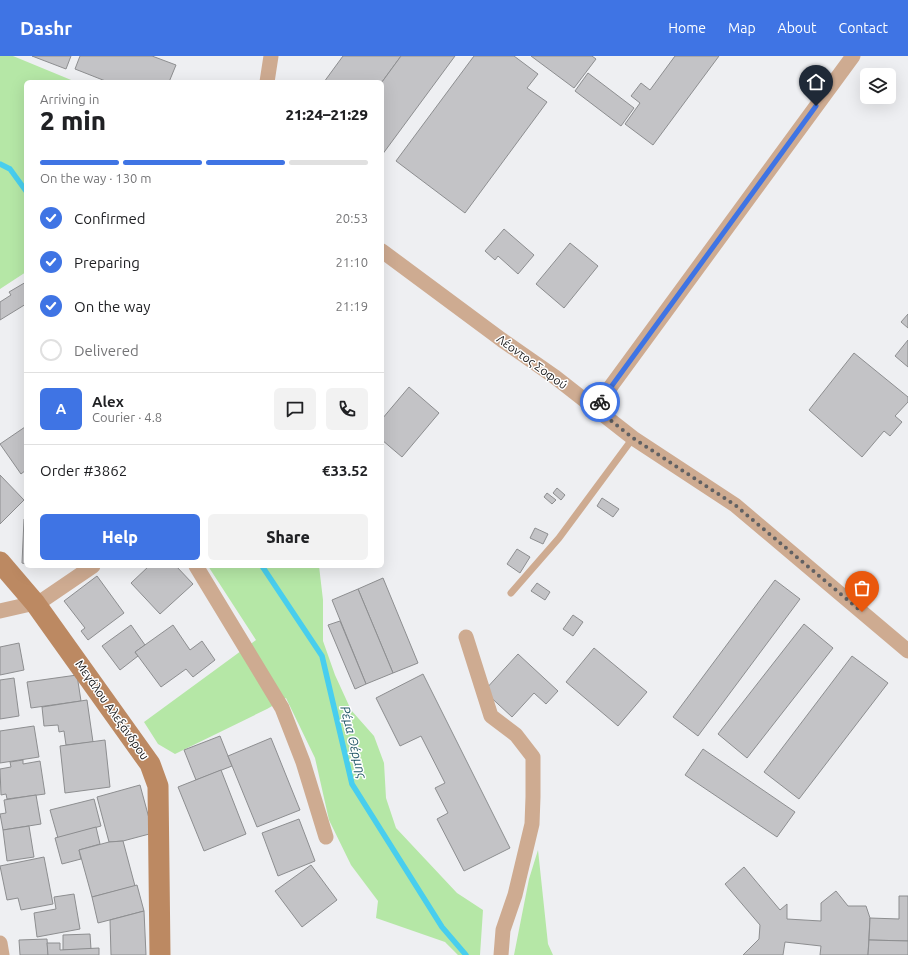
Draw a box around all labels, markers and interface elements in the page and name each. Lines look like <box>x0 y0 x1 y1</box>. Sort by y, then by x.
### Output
text: Dashr <box>20 17 72 39</box>
text: Home <box>668 20 706 36</box>
text: Map <box>728 20 756 36</box>
text: About <box>778 20 817 36</box>
text: Contact <box>839 20 888 36</box>
pin <box>799 65 833 106</box>
map controls <box>860 68 896 104</box>
button: layers <box>860 68 896 104</box>
icon: home <box>805 71 827 93</box>
text: Arriving in <box>40 92 99 106</box>
text: 2 min <box>40 106 106 135</box>
text: 21:24–21:29 <box>285 106 368 123</box>
text: On the way · 130 m <box>40 171 152 185</box>
icon: check <box>40 207 62 229</box>
text: Confirmed <box>74 210 146 227</box>
text: 20:53 <box>335 211 368 225</box>
icon: check <box>40 251 62 273</box>
text: Preparing <box>74 254 140 271</box>
text: 21:10 <box>335 255 368 269</box>
icon: check <box>40 295 62 317</box>
text: On the way <box>74 298 150 315</box>
text: 21:19 <box>335 299 368 313</box>
street label: Λέοντος Σοφού <box>494 332 570 392</box>
text: Delivered <box>74 342 139 359</box>
courier <box>580 382 620 422</box>
button: chat <box>274 388 316 430</box>
button: phone <box>326 388 368 430</box>
icon: bike <box>589 391 611 413</box>
text: Alex <box>92 393 124 410</box>
text: A <box>56 400 66 417</box>
text: Courier · 4.8 <box>92 410 162 424</box>
text: Order #3862 <box>40 462 127 479</box>
text: €33.52 <box>322 462 368 479</box>
button: Help <box>40 514 200 560</box>
button: Share <box>208 514 368 560</box>
pin <box>845 571 879 612</box>
icon: bag <box>851 577 873 599</box>
street label: Μεγάλου Αλεξάνδρου <box>72 657 152 763</box>
water label: Ρέμα Θέρμης <box>337 704 370 780</box>

